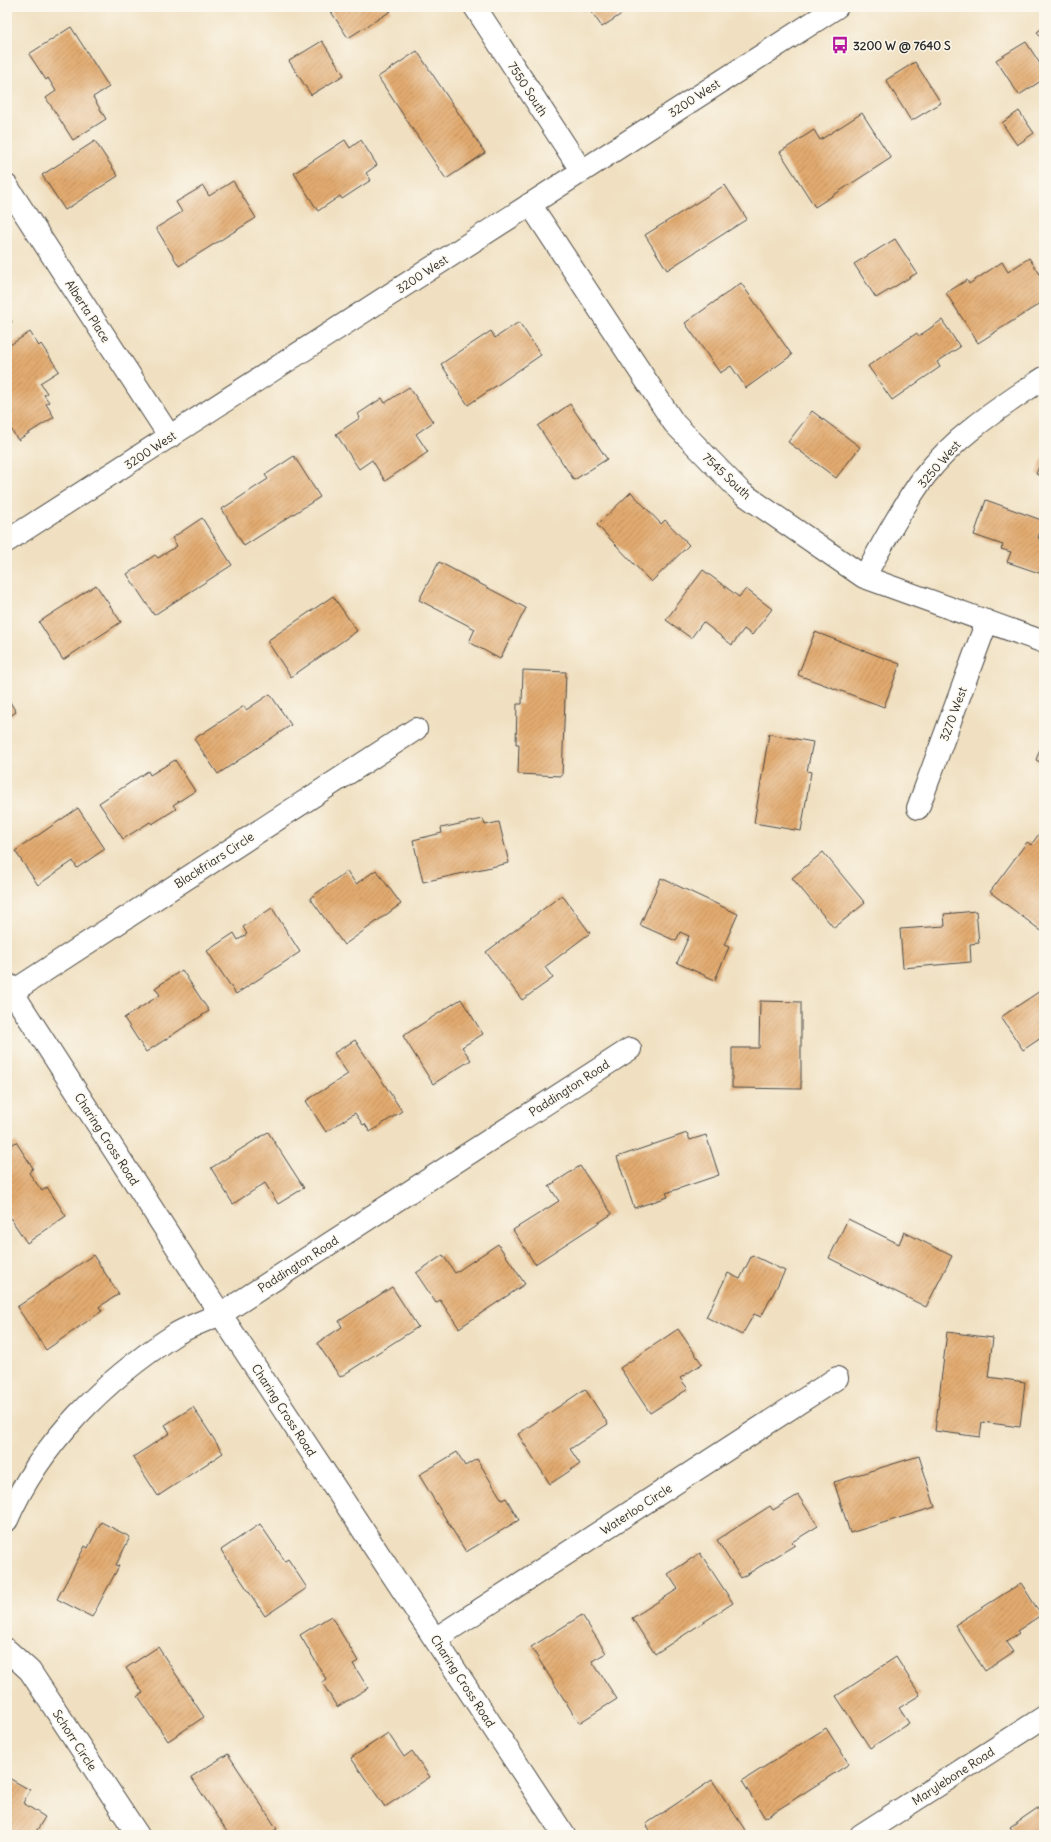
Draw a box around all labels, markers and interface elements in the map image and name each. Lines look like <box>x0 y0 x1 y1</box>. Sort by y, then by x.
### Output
bus stop icon: 3200 W @ 7640 S <box>830 35 850 55</box>
place label: 3200 W @ 7640 S <box>853 38 951 54</box>
street label: 7550 South <box>505 59 551 119</box>
street label: 3200 West <box>665 76 723 120</box>
street label: 3200 West <box>393 252 451 296</box>
street label: Alberta Place <box>62 277 114 345</box>
street label: 3200 West <box>121 428 179 472</box>
street label: 3250 West <box>914 437 964 491</box>
street label: 7545 South <box>700 450 754 502</box>
street label: 3270 West <box>936 685 970 743</box>
street label: Blackfriars Circle <box>171 829 257 891</box>
street label: Paddington Road <box>526 1056 612 1120</box>
street label: Charing Cross Road <box>72 1090 142 1188</box>
street label: Paddington Road <box>255 1232 341 1296</box>
street label: Charing Cross Road <box>249 1361 319 1459</box>
street label: Waterloo Circle <box>597 1480 675 1538</box>
street label: Charing Cross Road <box>428 1632 498 1730</box>
street label: Schorr Circle <box>50 1707 100 1773</box>
street label: Marylebone Road <box>909 1744 997 1808</box>

